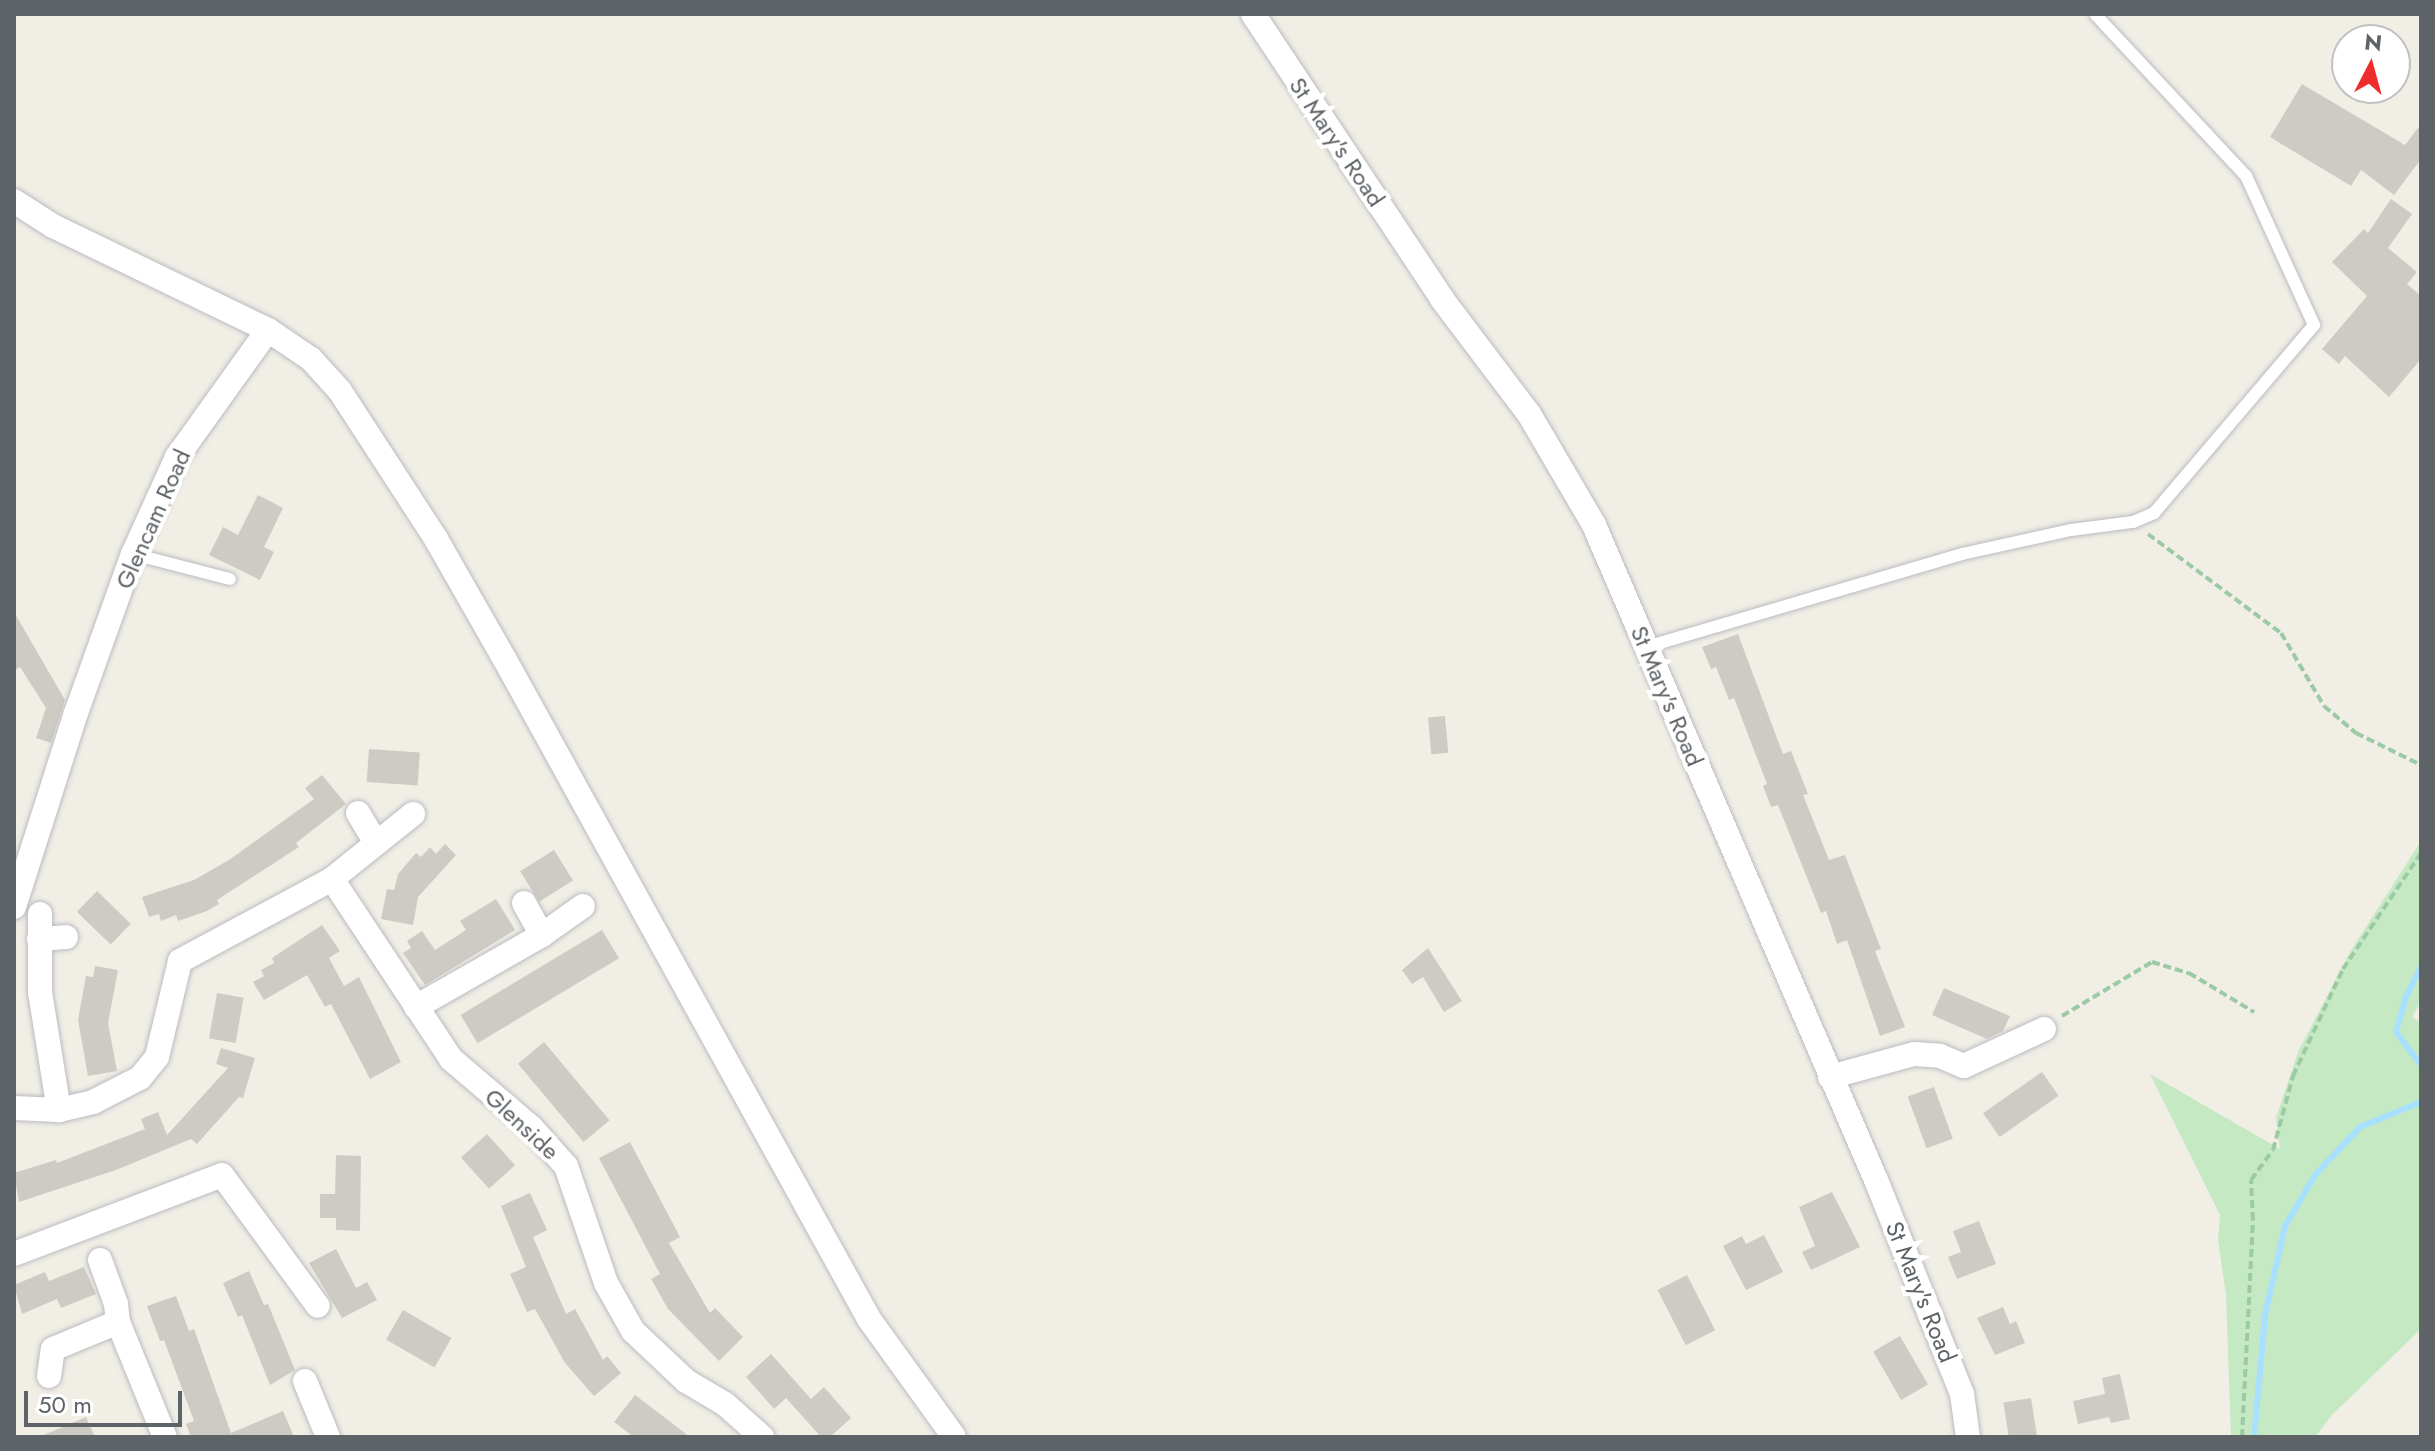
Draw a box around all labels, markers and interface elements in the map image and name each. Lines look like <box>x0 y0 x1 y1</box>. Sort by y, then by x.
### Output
north arrow <box>2331 24 2411 104</box>
text: N <box>2363 25 2384 59</box>
street label: St Mary's Road <box>1283 72 1391 212</box>
street label: Glencam Road <box>109 445 197 593</box>
street label: St Mary's Road <box>1625 621 1709 771</box>
street label: Glenside <box>479 1082 565 1166</box>
street label: St Mary's Road <box>1880 1217 1962 1367</box>
scale bar <box>28 1375 186 1425</box>
text: 50 m <box>38 1387 92 1422</box>

